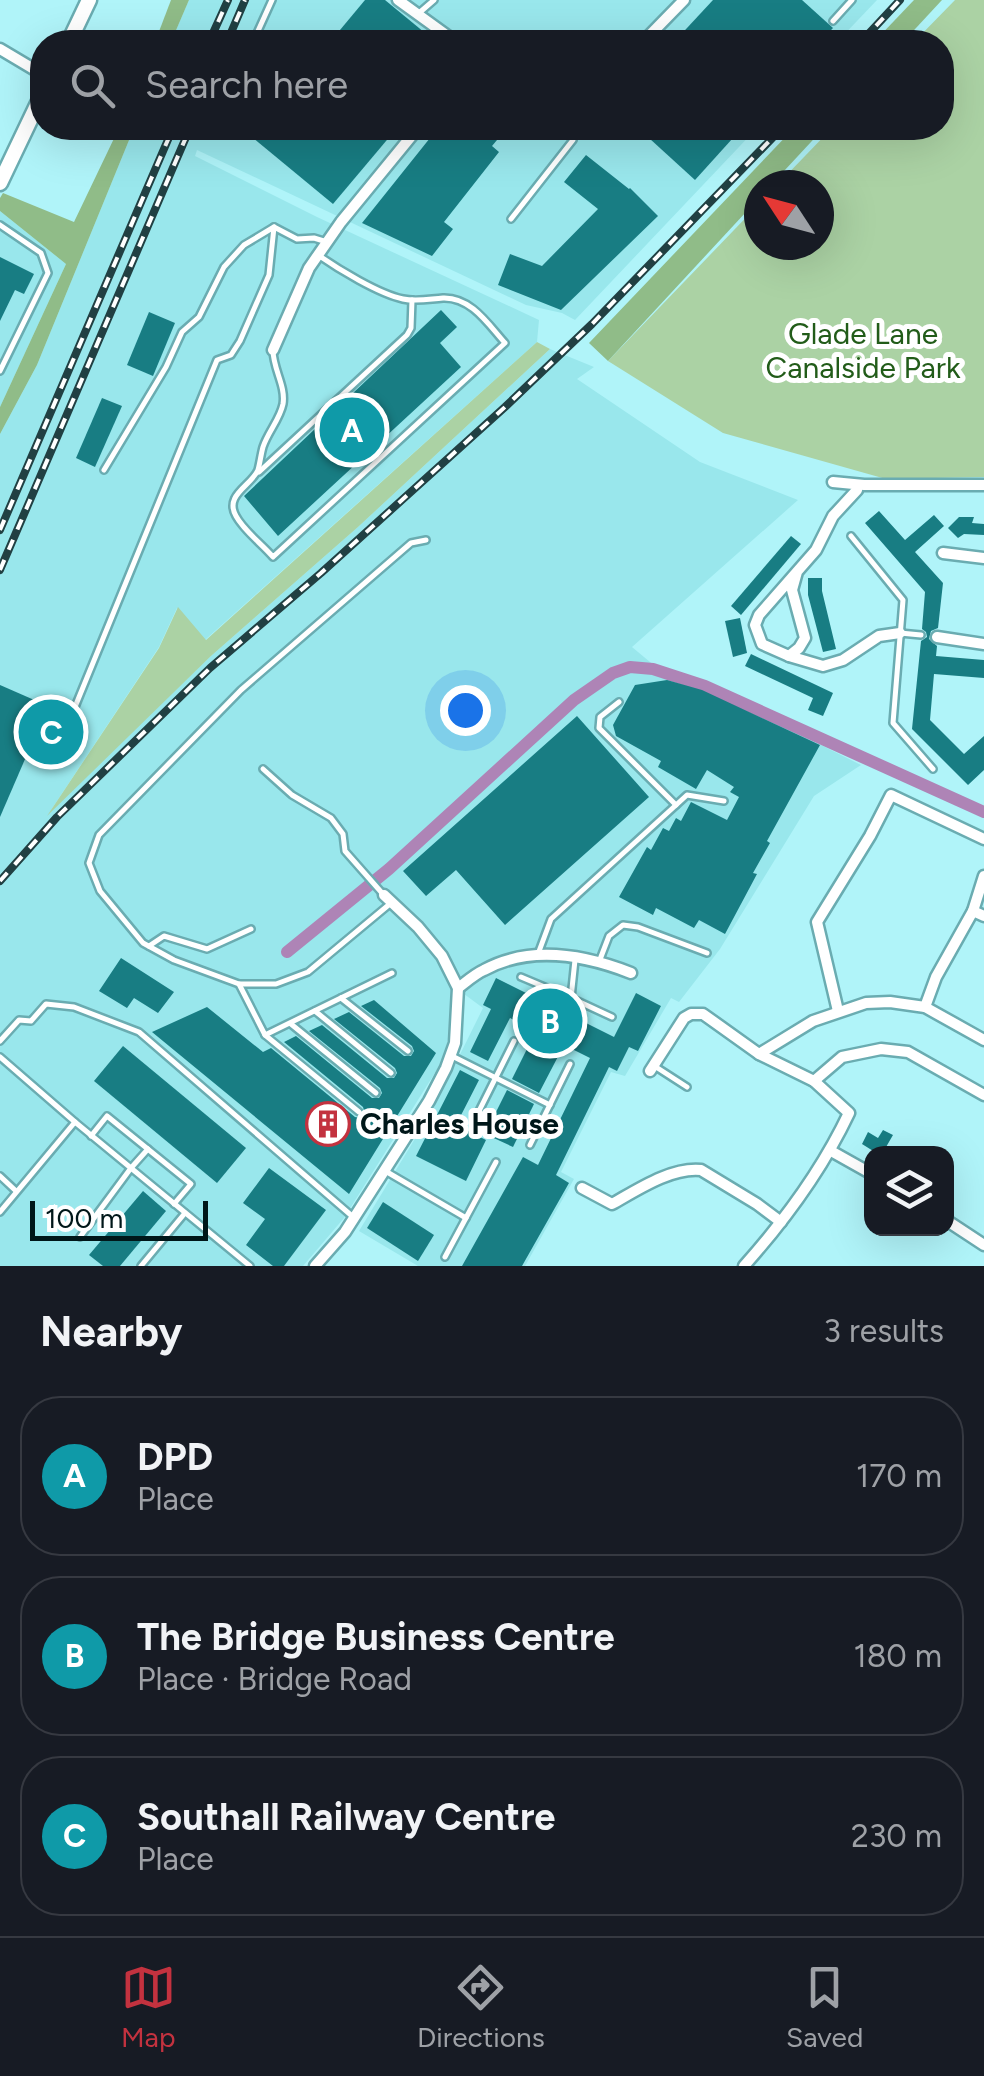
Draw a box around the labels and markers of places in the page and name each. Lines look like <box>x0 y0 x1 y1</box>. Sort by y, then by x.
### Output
pin: A <box>320 392 384 468</box>
pin: C <box>18 694 84 770</box>
pin: B <box>518 984 582 1058</box>
building icon: Charles House <box>305 1101 351 1147</box>
place label: Charles House <box>360 1105 559 1142</box>

